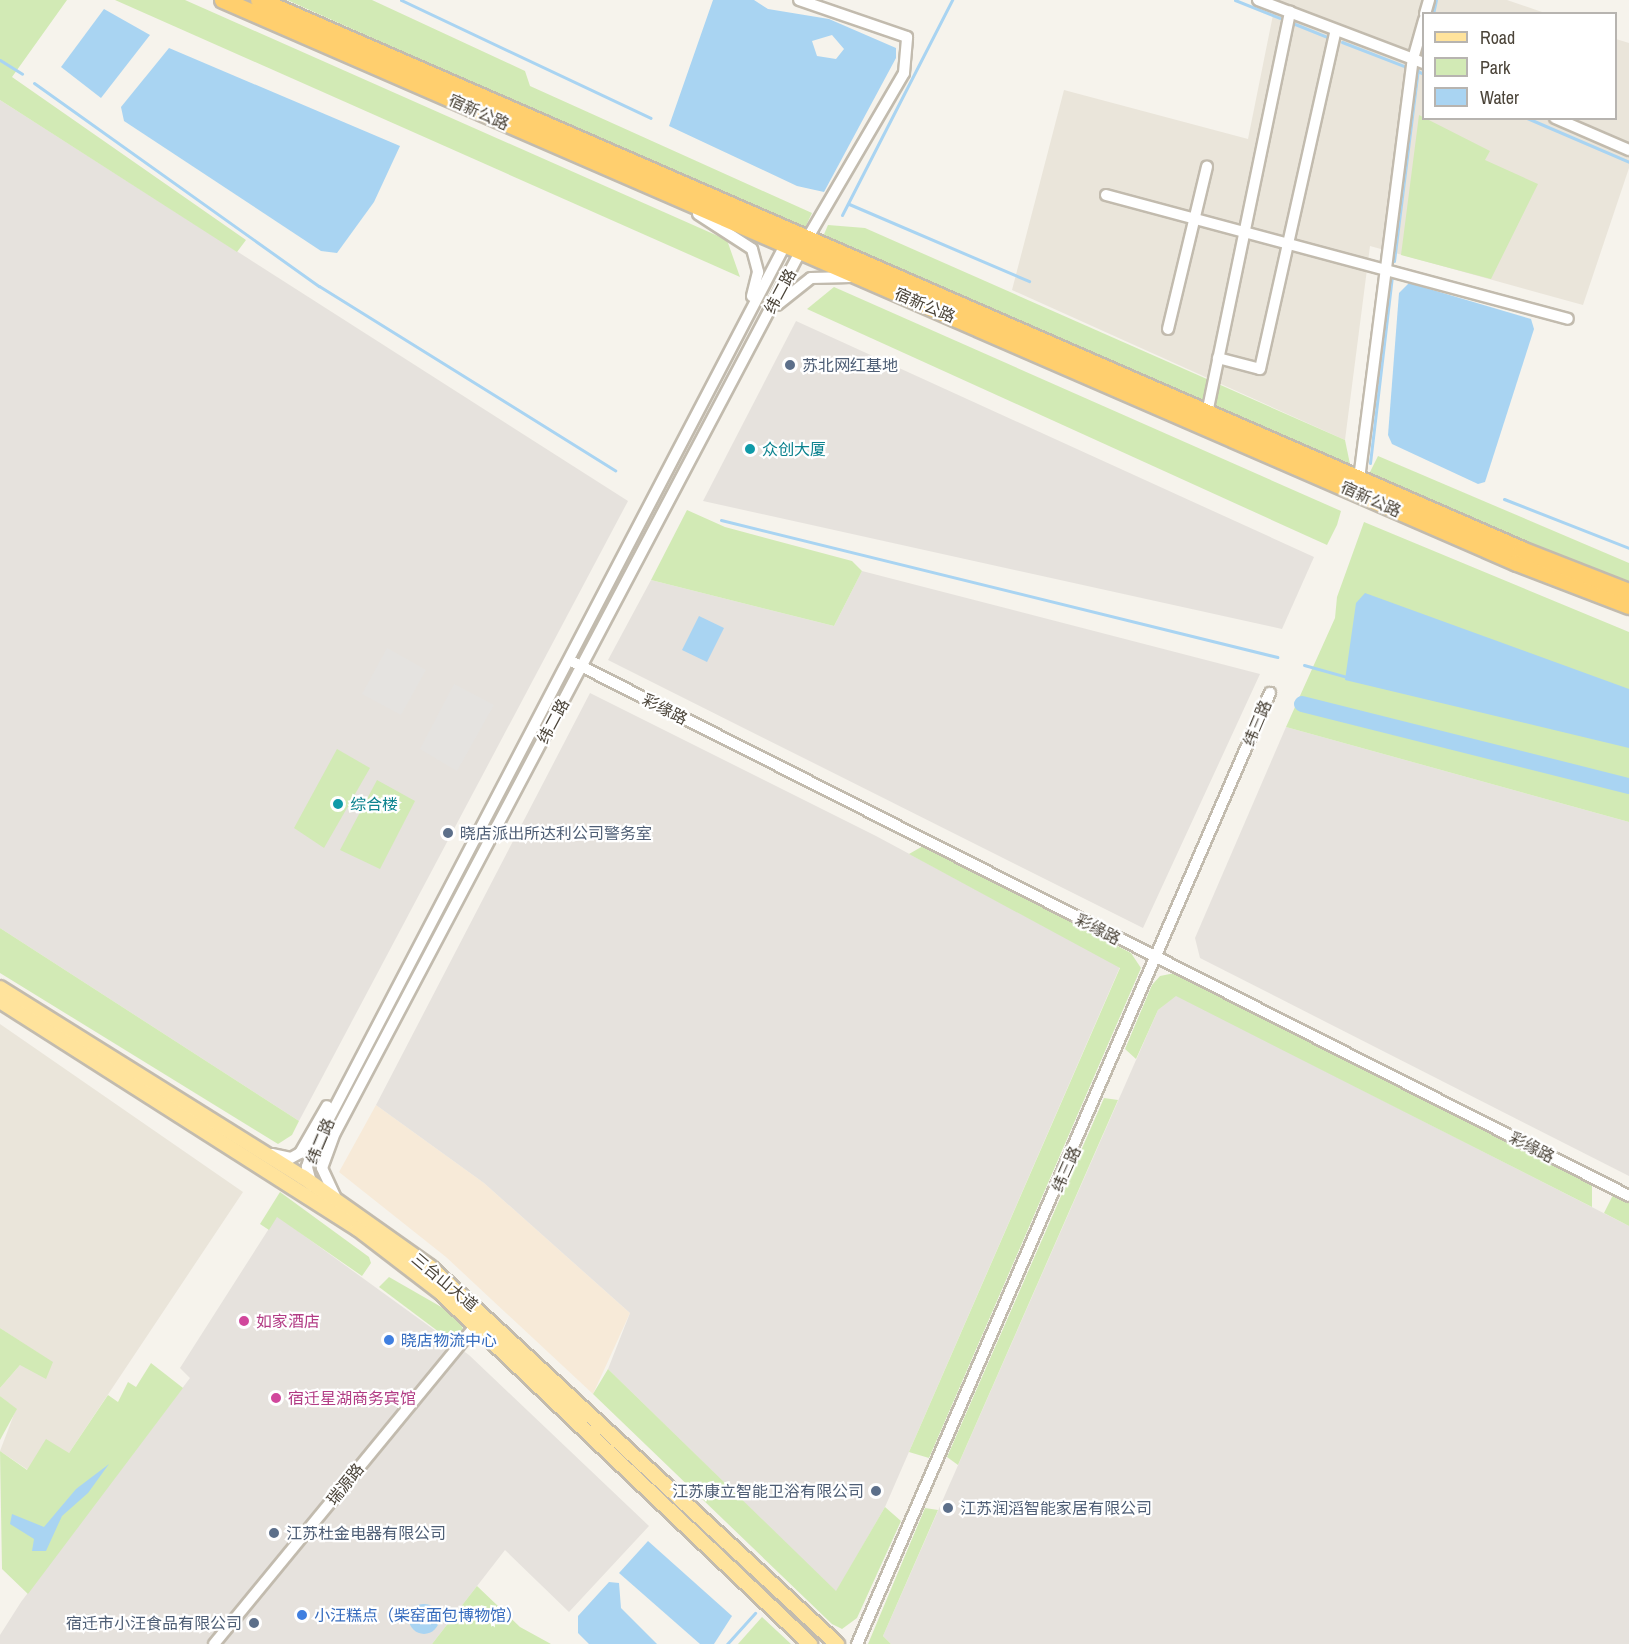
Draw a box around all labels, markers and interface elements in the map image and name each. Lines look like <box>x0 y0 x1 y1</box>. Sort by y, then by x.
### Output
legend <box>1422 12 1617 120</box>
text: Road <box>1480 25 1515 50</box>
text: Park <box>1480 55 1510 80</box>
text: Water <box>1480 85 1519 110</box>
street label: 宿新公路 <box>446 90 512 134</box>
street label: 纬二路 <box>760 265 800 317</box>
street label: 宿新公路 <box>892 284 958 326</box>
place label: 苏北网红基地 <box>802 355 898 375</box>
marker: 苏北网红基地 <box>783 358 797 372</box>
place label: 众创大厦 <box>762 439 826 459</box>
marker: 众创大厦 <box>743 442 757 456</box>
street label: 宿新公路 <box>1338 477 1404 521</box>
street label: 彩缘路 <box>639 690 691 728</box>
street label: 纬二路 <box>533 695 573 747</box>
street label: 纬三路 <box>1239 697 1275 749</box>
place label: 综合楼 <box>350 794 398 814</box>
marker: 综合楼 <box>331 797 345 811</box>
place label: 晓店派出所达利公司警务室 <box>460 823 652 843</box>
marker: 晓店派出所达利公司警务室 <box>441 826 455 840</box>
street label: 彩缘路 <box>1072 910 1124 948</box>
street label: 纬二路 <box>302 1115 338 1167</box>
street label: 彩缘路 <box>1506 1128 1558 1166</box>
street label: 纬三路 <box>1047 1143 1085 1195</box>
street label: 三台山大道 <box>408 1249 482 1315</box>
place label: 如家酒店 <box>256 1311 320 1331</box>
marker: 如家酒店 <box>237 1314 251 1328</box>
place label: 晓店物流中心 <box>401 1330 497 1350</box>
marker: 晓店物流中心 <box>382 1333 396 1347</box>
place label: 宿迁星湖商务宾馆 <box>288 1388 416 1408</box>
marker: 宿迁星湖商务宾馆 <box>269 1391 283 1405</box>
street label: 瑞源路 <box>322 1459 368 1509</box>
place label: 江苏康立智能卫浴有限公司 <box>672 1481 864 1501</box>
marker: 江苏康立智能卫浴有限公司 <box>869 1484 883 1498</box>
place label: 江苏润滔智能家居有限公司 <box>960 1498 1152 1518</box>
marker: 江苏润滔智能家居有限公司 <box>941 1501 955 1515</box>
place label: 江苏杜金电器有限公司 <box>286 1523 446 1543</box>
marker: 江苏杜金电器有限公司 <box>267 1526 281 1540</box>
place label: 小汪糕点（柴窑面包博物馆） <box>314 1605 522 1625</box>
marker: 小汪糕点（柴窑面包博物馆） <box>295 1608 309 1622</box>
place label: 宿迁市小汪食品有限公司 <box>66 1613 242 1633</box>
marker: 宿迁市小汪食品有限公司 <box>247 1616 261 1630</box>

